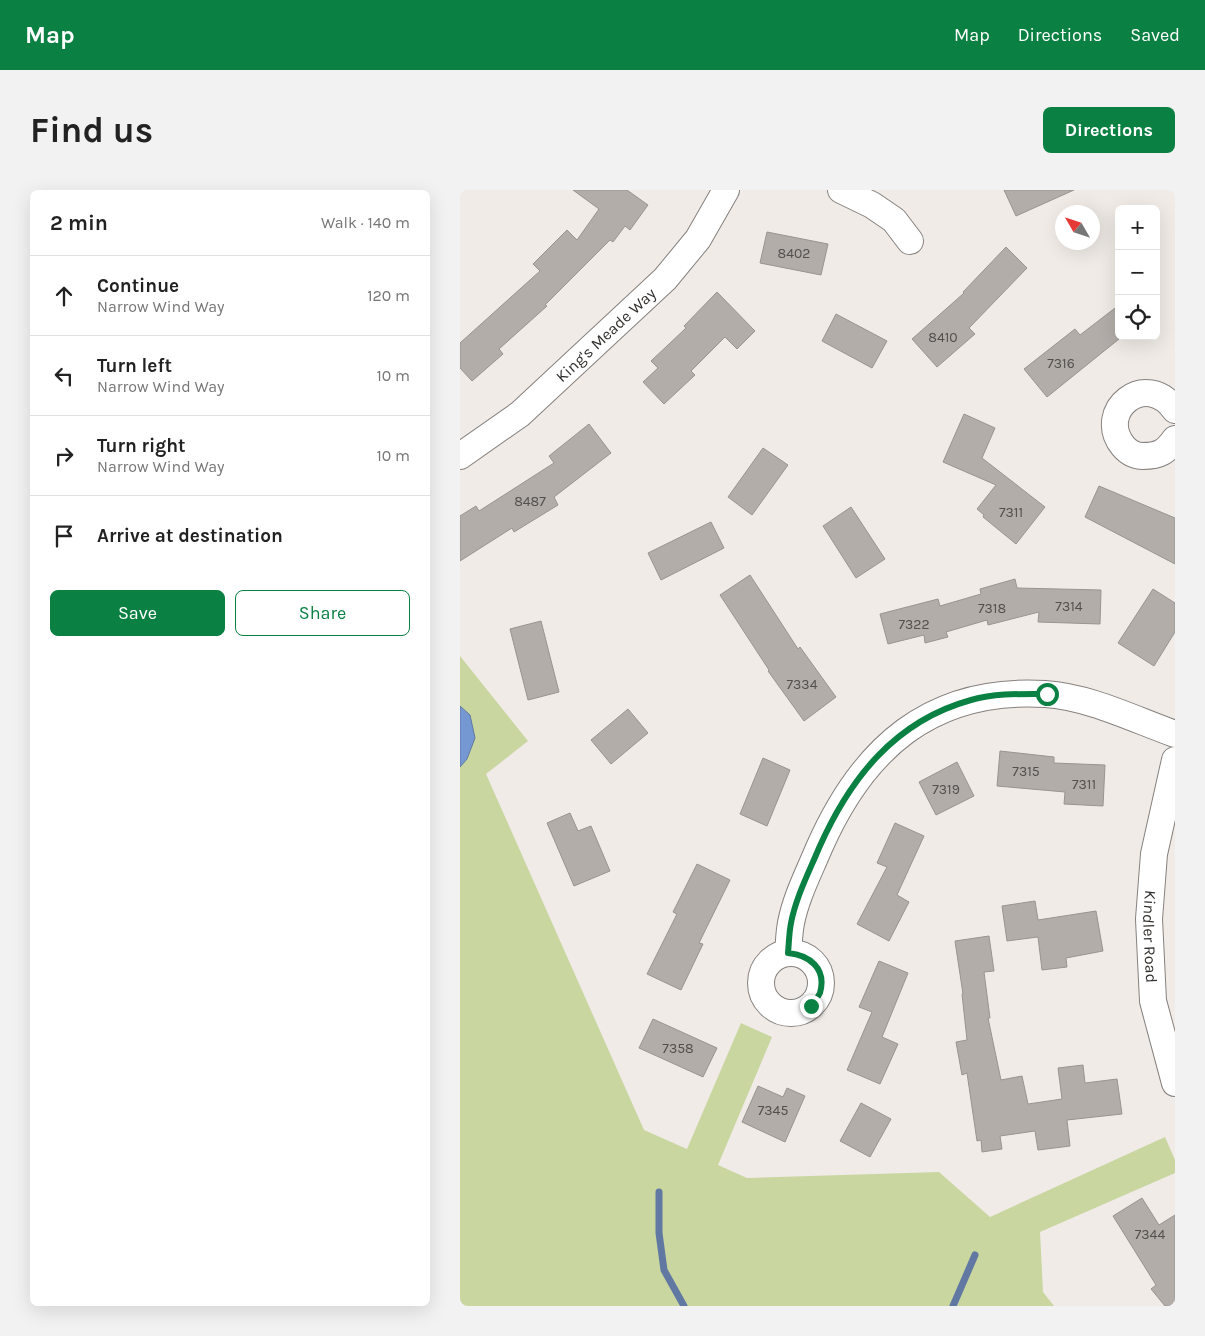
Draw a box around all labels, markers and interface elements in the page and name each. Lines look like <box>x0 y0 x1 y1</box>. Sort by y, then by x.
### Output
text: Map <box>25 21 75 49</box>
text: Map <box>954 24 990 46</box>
text: Directions <box>1018 24 1102 46</box>
text: Saved <box>1130 24 1180 46</box>
button: Directions <box>1043 107 1175 153</box>
text: Find us <box>30 110 153 151</box>
north arrow <box>1055 205 1100 250</box>
map controls <box>1115 205 1160 340</box>
button: + <box>1115 205 1160 250</box>
text: 2 min <box>50 211 108 235</box>
text: Walk · 140 m <box>321 213 410 232</box>
house number: 8402 <box>778 245 810 262</box>
button: − <box>1115 250 1160 295</box>
text: Continue <box>97 275 179 297</box>
icon: ahead <box>50 282 78 310</box>
street label: King's Meade Way <box>552 283 660 386</box>
text: 120 m <box>367 286 410 305</box>
button: locate <box>1115 295 1160 340</box>
text: Narrow Wind Way <box>97 297 225 316</box>
house number: 8410 <box>928 329 958 346</box>
text: Turn left <box>97 355 172 377</box>
house number: 7316 <box>1047 355 1075 372</box>
icon: left <box>50 362 78 390</box>
text: 10 m <box>376 366 410 385</box>
text: Narrow Wind Way <box>97 377 225 396</box>
text: Turn right <box>97 435 186 457</box>
icon: right <box>50 442 78 470</box>
text: 10 m <box>376 446 410 465</box>
text: Narrow Wind Way <box>97 457 225 476</box>
house number: 8487 <box>514 493 546 510</box>
house number: 7311 <box>999 504 1023 521</box>
icon: arrive <box>50 522 78 550</box>
text: Arrive at destination <box>97 525 283 547</box>
button: Save <box>50 590 225 636</box>
button: Share <box>235 590 410 636</box>
house number: 7314 <box>1055 598 1083 615</box>
house number: 7318 <box>978 600 1006 617</box>
house number: 7322 <box>898 616 930 633</box>
house number: 7334 <box>787 676 818 693</box>
route start <box>1036 683 1059 706</box>
house number: 7315 <box>1012 763 1040 780</box>
house number: 7311 <box>1072 776 1096 793</box>
house number: 7319 <box>932 781 960 798</box>
street label: Kindler Road <box>1139 889 1161 983</box>
route end <box>800 995 823 1018</box>
house number: 7358 <box>662 1040 694 1057</box>
house number: 7345 <box>758 1102 788 1119</box>
house number: 7344 <box>1135 1226 1165 1243</box>

